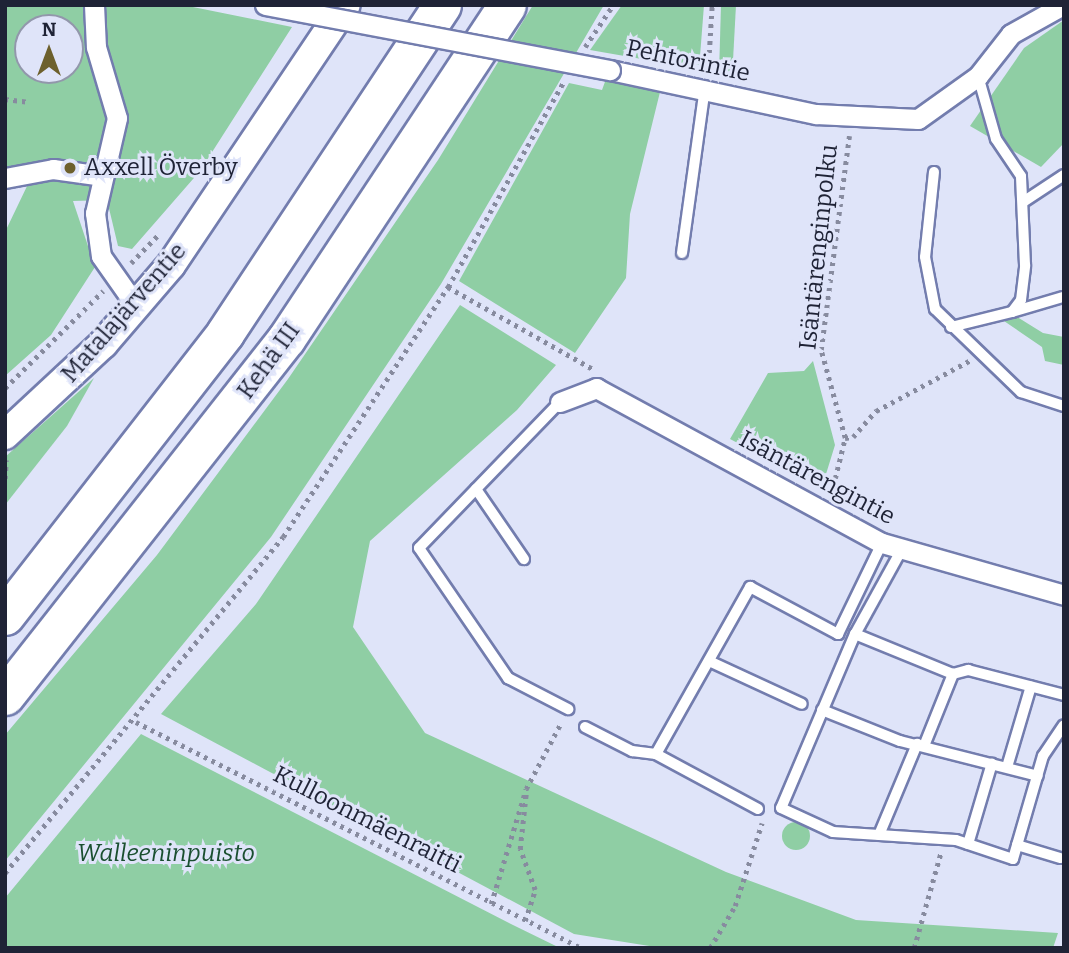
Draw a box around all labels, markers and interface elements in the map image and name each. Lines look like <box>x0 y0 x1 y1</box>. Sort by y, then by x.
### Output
north arrow <box>14 14 84 84</box>
text: N <box>42 18 56 41</box>
street label: Pehtorintie <box>624 34 752 88</box>
street label: Isäntärenginpolku <box>794 143 844 351</box>
place label: Axxell Överby <box>84 154 238 182</box>
marker: Axxell Överby <box>62 160 78 176</box>
street label: Matalajärventie <box>56 237 192 389</box>
street label: Kehä III <box>232 317 306 405</box>
street label: Isäntärengintie <box>734 425 900 531</box>
street label: Kulloonmäenraitti <box>268 760 466 880</box>
park label: Walleeninpuisto <box>77 840 255 868</box>

